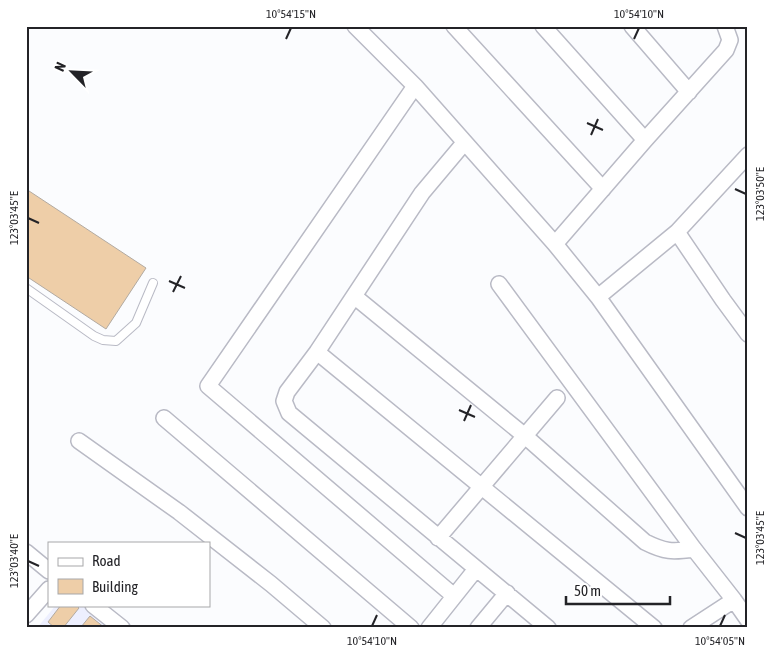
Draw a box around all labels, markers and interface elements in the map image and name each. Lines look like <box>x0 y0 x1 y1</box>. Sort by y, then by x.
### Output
text: 10°54'15"N <box>266 7 316 21</box>
text: 10°54'10"N <box>614 7 664 21</box>
north arrow <box>48 48 98 98</box>
text: N <box>51 60 69 74</box>
text: 123°03'50"E <box>753 167 767 221</box>
text: 123°03'45"E <box>7 191 21 245</box>
text: 123°03'45"E <box>753 511 767 565</box>
text: 123°03'40"E <box>7 534 21 588</box>
legend <box>48 542 210 606</box>
text: Road <box>92 552 121 569</box>
scale bar <box>566 574 670 606</box>
text: Building <box>92 578 138 595</box>
text: 50 m <box>574 582 601 599</box>
text: 10°54'10"N <box>347 634 397 648</box>
text: 10°54'05"N <box>695 634 745 648</box>

